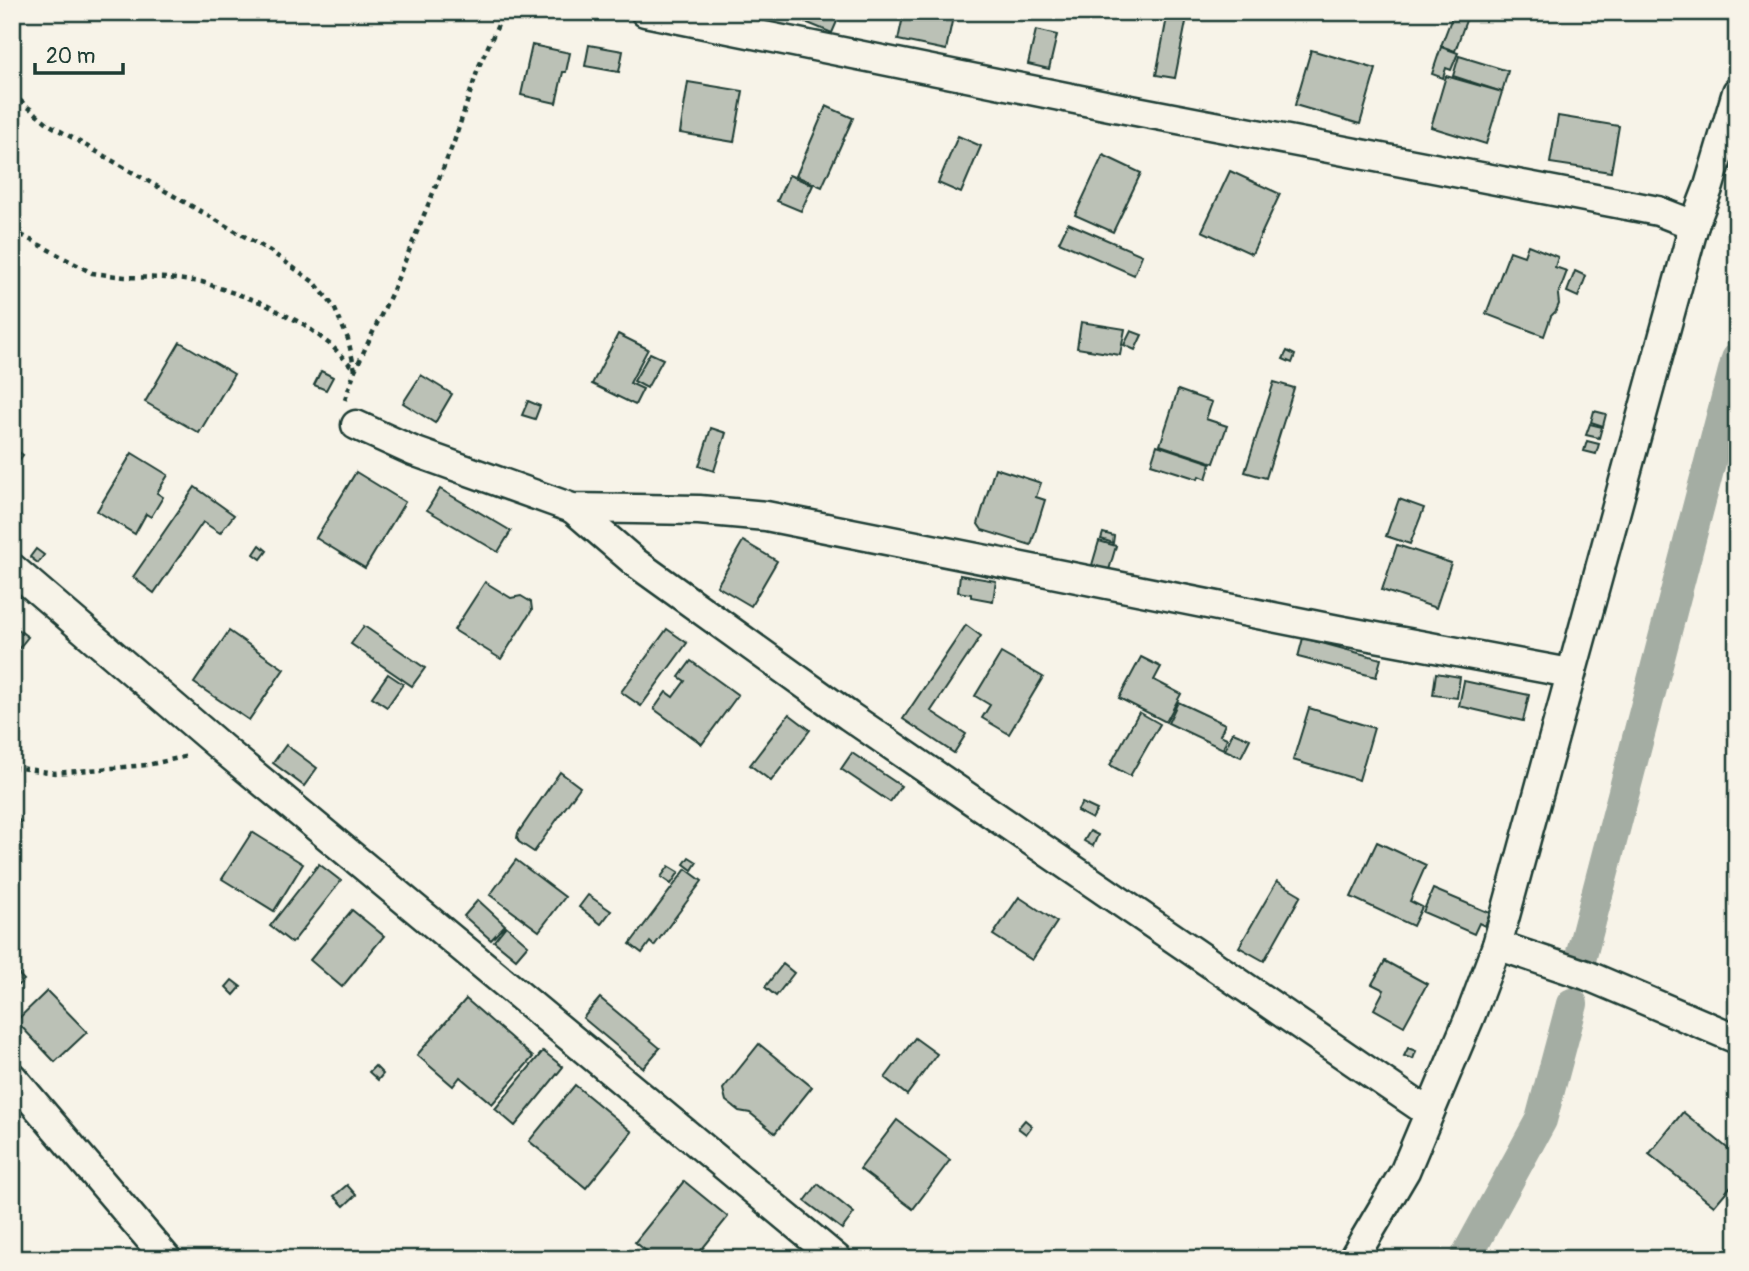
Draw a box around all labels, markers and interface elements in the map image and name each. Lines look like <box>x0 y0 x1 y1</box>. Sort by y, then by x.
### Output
scale bar <box>35 32 122 76</box>
text: 20 m <box>46 43 95 70</box>

